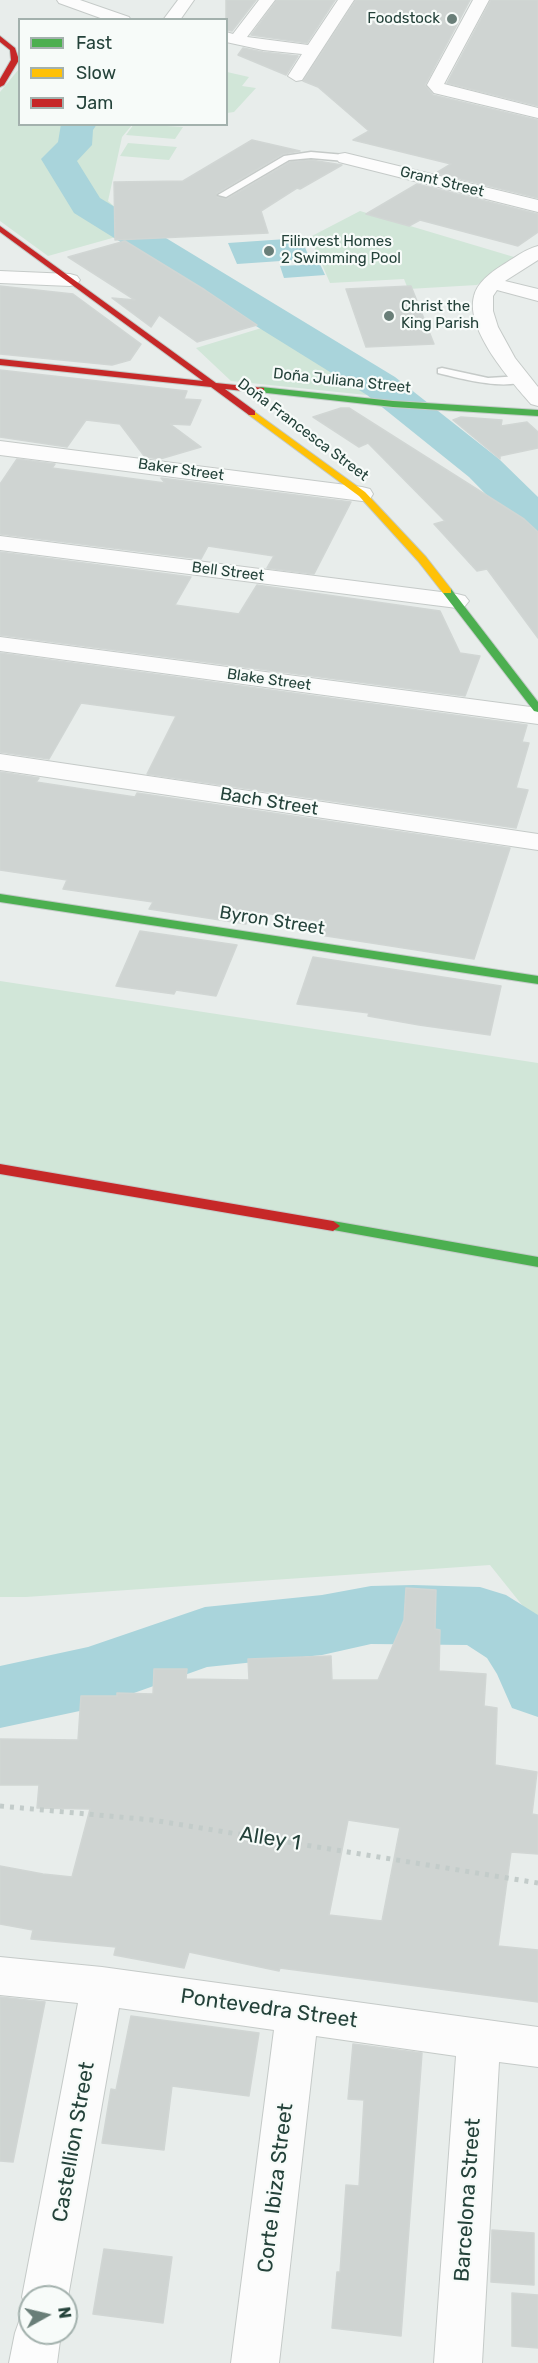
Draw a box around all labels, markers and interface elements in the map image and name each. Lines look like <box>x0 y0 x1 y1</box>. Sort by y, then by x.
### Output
place label: Foodstock <box>367 10 440 28</box>
marker: Foodstock <box>445 12 459 26</box>
legend <box>18 18 228 126</box>
text: Fast <box>76 32 112 54</box>
text: Slow <box>76 62 116 84</box>
text: Jam <box>76 92 113 114</box>
street label: Grant Street <box>398 163 486 201</box>
place label: Filinvest Homes 2 Swimming Pool <box>281 233 401 268</box>
marker: Filinvest Homes 2 Swimming Pool <box>262 244 276 258</box>
place label: Christ the King Parish <box>401 298 479 333</box>
marker: Christ the King Parish <box>382 309 396 323</box>
street label: Doña Juliana Street <box>272 365 412 397</box>
street label: Doña Francesca Street <box>234 375 372 485</box>
street label: Baker Street <box>137 455 225 485</box>
street label: Bell Street <box>191 559 265 585</box>
street label: Blake Street <box>226 665 312 695</box>
street label: Bach Street <box>218 784 320 820</box>
street label: Byron Street <box>218 902 326 940</box>
street label: Alley 1 <box>238 1822 302 1856</box>
street label: Pontevedra Street <box>179 1984 359 2034</box>
street label: Castellion Street <box>48 2060 100 2224</box>
street label: Corte Ibiza Street <box>253 2102 299 2274</box>
street label: Barcelona Street <box>450 2117 486 2283</box>
north arrow <box>18 2285 78 2345</box>
text: N <box>54 2306 75 2320</box>

